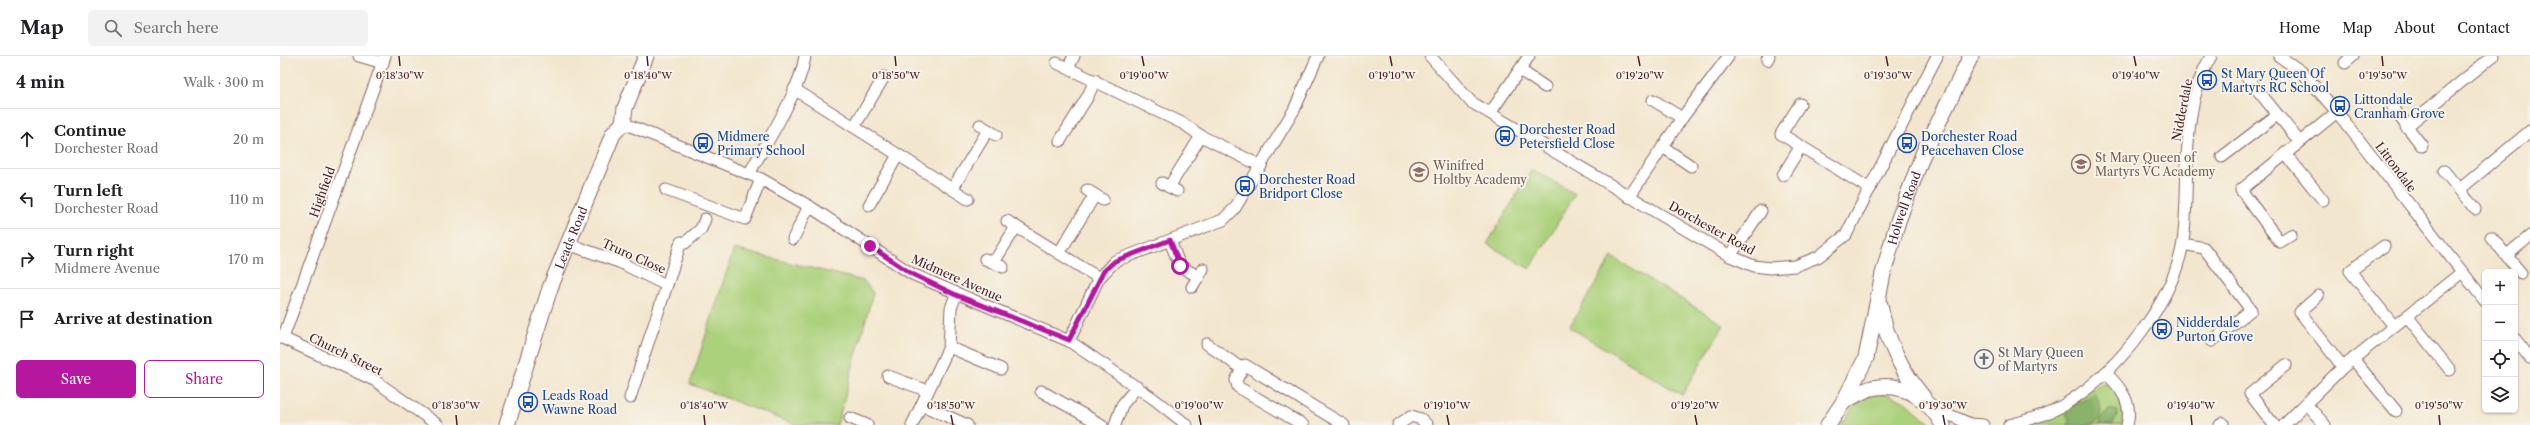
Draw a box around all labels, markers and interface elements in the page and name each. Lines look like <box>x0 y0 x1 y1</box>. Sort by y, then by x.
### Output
search box <box>88 10 368 46</box>
text: Map <box>20 16 64 39</box>
icon: search <box>102 17 124 39</box>
text: Search here <box>134 18 219 37</box>
text: Home <box>2279 19 2320 37</box>
text: Map <box>2342 19 2372 37</box>
text: About <box>2394 19 2435 37</box>
text: Contact <box>2457 19 2510 37</box>
place label: St Mary Queen Of Martyrs RC School <box>2221 66 2330 95</box>
text: 0°18'30"W <box>376 69 425 82</box>
text: 0°18'40"W <box>624 69 673 82</box>
text: 0°18'50"W <box>872 69 921 82</box>
text: 0°19'00"W <box>1119 69 1170 82</box>
text: 0°19'10"W <box>1368 69 1417 82</box>
text: 0°19'20"W <box>1616 69 1665 82</box>
text: 0°19'30"W <box>1864 69 1913 82</box>
text: 0°19'40"W <box>2112 69 2161 82</box>
bus stop icon: St Mary Queen Of Martyrs RC School <box>2196 69 2218 91</box>
text: 0°19'50"W <box>2359 69 2408 82</box>
text: 4 min <box>16 72 65 92</box>
text: Walk · 300 m <box>183 74 264 90</box>
street label: Nidderdale <box>2169 77 2195 143</box>
place label: Littondale Cranham Grove <box>2354 92 2445 121</box>
bus stop icon: Littondale Cranham Grove <box>2329 95 2351 117</box>
text: Continue <box>54 121 126 140</box>
place label: Dorchester Road Petersfield Close <box>1519 122 1616 151</box>
bus stop icon: Dorchester Road Petersfield Close <box>1494 125 1516 147</box>
icon: ahead <box>16 128 38 150</box>
place label: Midmere Primary School <box>717 129 805 158</box>
place label: Dorchester Road Peacehaven Close <box>1921 129 2024 158</box>
text: 20 m <box>233 131 264 147</box>
bus stop icon: Midmere Primary School <box>692 132 714 154</box>
bus stop icon: Dorchester Road Peacehaven Close <box>1896 132 1918 154</box>
street label: Littondale <box>2372 139 2420 195</box>
text: Dorchester Road <box>54 140 158 156</box>
place label: St Mary Queen of Martyrs VC Academy <box>2095 150 2216 179</box>
school or university icon: St Mary Queen of Martyrs VC Academy <box>2070 153 2092 175</box>
place label: Winifred Holtby Academy <box>1432 158 1527 187</box>
school or university icon: Winifred Holtby Academy <box>1408 161 1430 183</box>
street label: Highfield <box>306 164 338 219</box>
street label: Holwell Road <box>1884 168 1924 247</box>
place label: Dorchester Road Bridport Close <box>1259 172 1356 201</box>
bus stop icon: Dorchester Road Bridport Close <box>1234 175 1256 197</box>
text: Turn left <box>54 181 123 200</box>
icon: left <box>16 188 38 210</box>
text: 110 m <box>229 191 264 207</box>
street label: Dorchester Road <box>1666 198 1758 258</box>
text: Dorchester Road <box>54 200 158 216</box>
street label: Leads Road <box>551 203 590 271</box>
street label: Truro Close <box>600 235 668 277</box>
route end <box>861 237 879 255</box>
text: Turn right <box>54 241 134 260</box>
icon: right <box>16 248 38 270</box>
text: 170 m <box>228 251 264 267</box>
street label: Midmere Avenue <box>909 251 1005 305</box>
route start <box>1171 257 1189 275</box>
text: Midmere Avenue <box>54 260 160 276</box>
map controls <box>2482 269 2518 413</box>
button: + <box>2482 269 2518 305</box>
button: − <box>2482 305 2518 341</box>
icon: arrive <box>16 308 38 330</box>
text: Arrive at destination <box>54 309 213 328</box>
place label: Nidderdale Purton Grove <box>2176 315 2253 344</box>
bus stop icon: Nidderdale Purton Grove <box>2151 318 2173 340</box>
street label: Church Street <box>307 330 386 379</box>
button: locate <box>2482 341 2518 377</box>
place label: St Mary Queen of Martyrs <box>1998 345 2084 374</box>
church icon: St Mary Queen of Martyrs <box>1973 348 1995 370</box>
button: Save <box>16 360 136 398</box>
button: Share <box>144 360 264 398</box>
button: layers <box>2482 377 2518 413</box>
place label: Leads Road Wawne Road <box>541 388 618 417</box>
bus stop icon: Leads Road Wawne Road <box>517 391 539 413</box>
text: 0°18'30"W <box>432 399 481 412</box>
text: 0°18'40"W <box>680 399 729 412</box>
text: 0°18'50"W <box>927 399 976 412</box>
text: 0°19'00"W <box>1174 399 1225 412</box>
text: 0°19'10"W <box>1423 399 1472 412</box>
text: 0°19'20"W <box>1671 399 1720 412</box>
text: 0°19'30"W <box>1919 399 1968 412</box>
text: 0°19'40"W <box>2167 399 2216 412</box>
text: 0°19'50"W <box>2415 399 2464 412</box>

